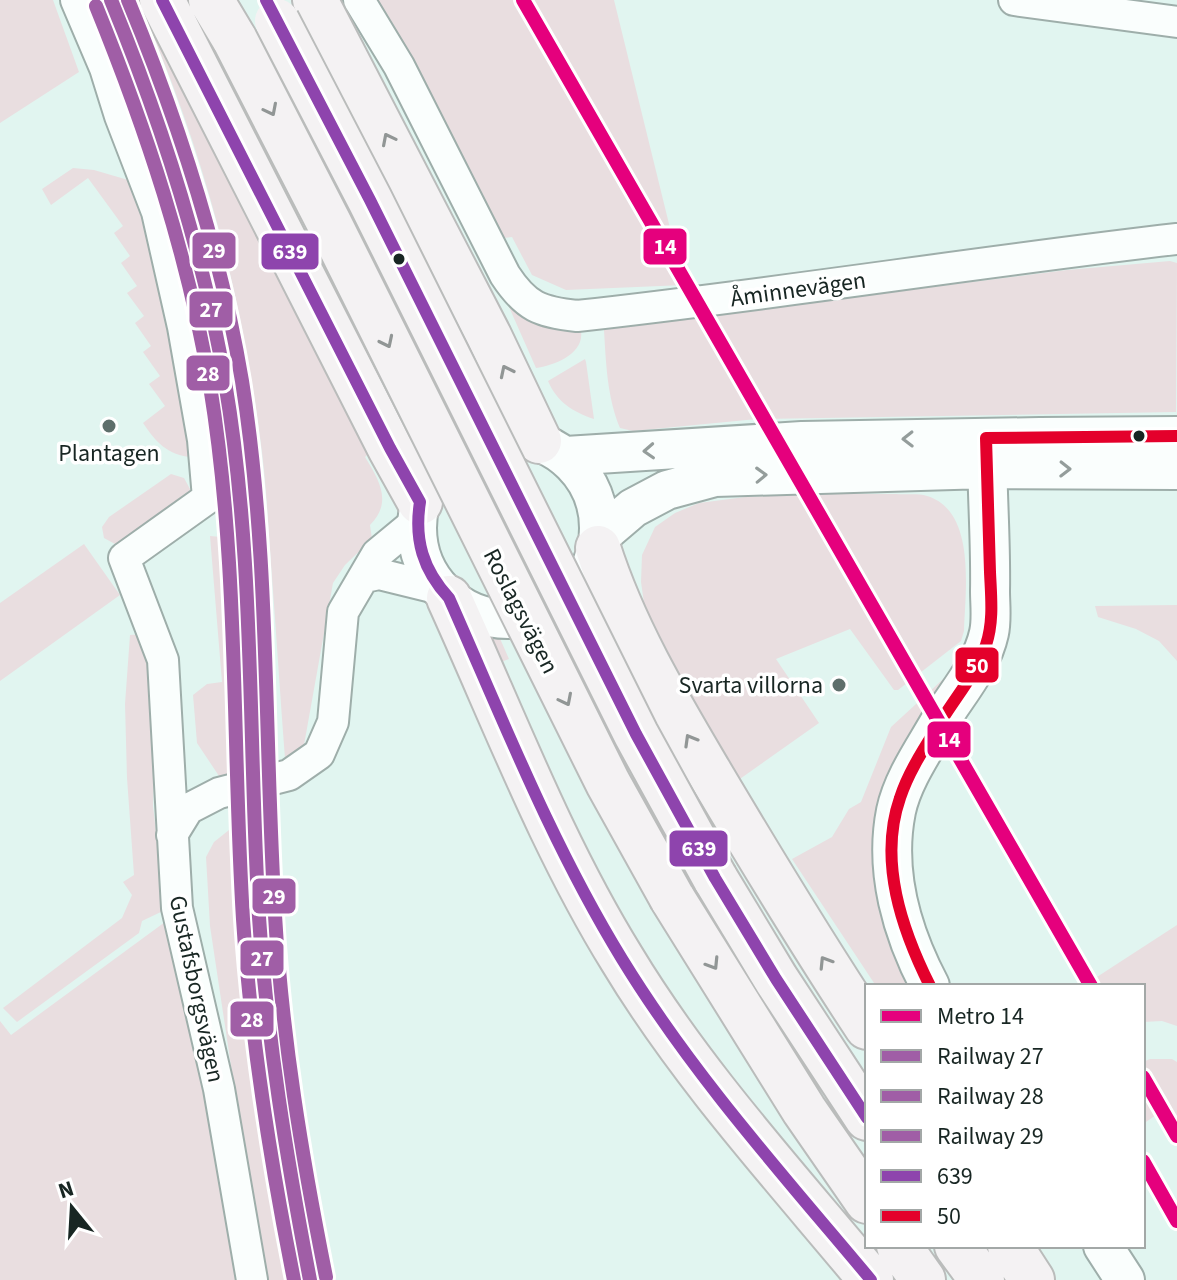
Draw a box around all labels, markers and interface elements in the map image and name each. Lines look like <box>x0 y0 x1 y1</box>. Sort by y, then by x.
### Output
one-way arrow <box>261 101 276 116</box>
one-way arrow <box>382 133 397 148</box>
line badge: 14 <box>642 227 688 266</box>
line badge: 29 <box>191 231 237 270</box>
text: 14 <box>653 231 677 263</box>
line badge: 639 <box>260 232 320 271</box>
text: 29 <box>202 235 226 267</box>
text: 639 <box>273 236 307 268</box>
unlabelled marker <box>391 251 407 267</box>
street label: Åminnevägen <box>728 263 868 316</box>
line badge: 27 <box>188 290 234 329</box>
text: 27 <box>199 294 223 326</box>
one-way arrow <box>377 334 393 349</box>
line badge: 28 <box>185 354 231 392</box>
text: 28 <box>196 358 220 390</box>
one-way arrow <box>500 364 516 379</box>
marker: Plantagen <box>100 417 118 435</box>
unlabelled marker <box>1131 428 1147 444</box>
one-way arrow <box>901 431 914 448</box>
place label: Plantagen <box>58 436 160 471</box>
one-way arrow <box>642 443 655 460</box>
one-way arrow <box>1059 460 1072 478</box>
one-way arrow <box>755 467 768 484</box>
street label: Roslagsvägen <box>474 543 567 680</box>
line badge: 50 <box>954 646 1000 684</box>
text: 50 <box>965 650 989 682</box>
place label: Svarta villorna <box>679 668 823 703</box>
marker: Svarta villorna <box>830 676 848 694</box>
one-way arrow <box>556 692 572 707</box>
line badge: 14 <box>926 720 972 759</box>
text: 14 <box>937 724 961 756</box>
one-way arrow <box>684 734 700 748</box>
line badge: 639 <box>668 829 729 868</box>
text: 639 <box>682 833 716 865</box>
line badge: 29 <box>251 877 297 915</box>
text: 29 <box>262 881 286 913</box>
street label: Gustafsborgsvägen <box>160 892 233 1086</box>
line badge: 27 <box>239 939 285 977</box>
text: 27 <box>250 943 274 975</box>
one-way arrow <box>703 955 719 970</box>
one-way arrow <box>819 956 834 971</box>
legend <box>865 984 1145 1248</box>
text: Metro 14 <box>937 999 1024 1034</box>
line badge: 28 <box>229 1000 275 1038</box>
text: 28 <box>240 1004 264 1036</box>
text: Railway 27 <box>937 1039 1044 1074</box>
text: Railway 28 <box>937 1079 1044 1114</box>
text: Railway 29 <box>937 1119 1044 1154</box>
text: 639 <box>937 1159 973 1194</box>
north arrow <box>32 1168 112 1248</box>
text: N <box>54 1172 78 1207</box>
text: 50 <box>937 1199 961 1234</box>

